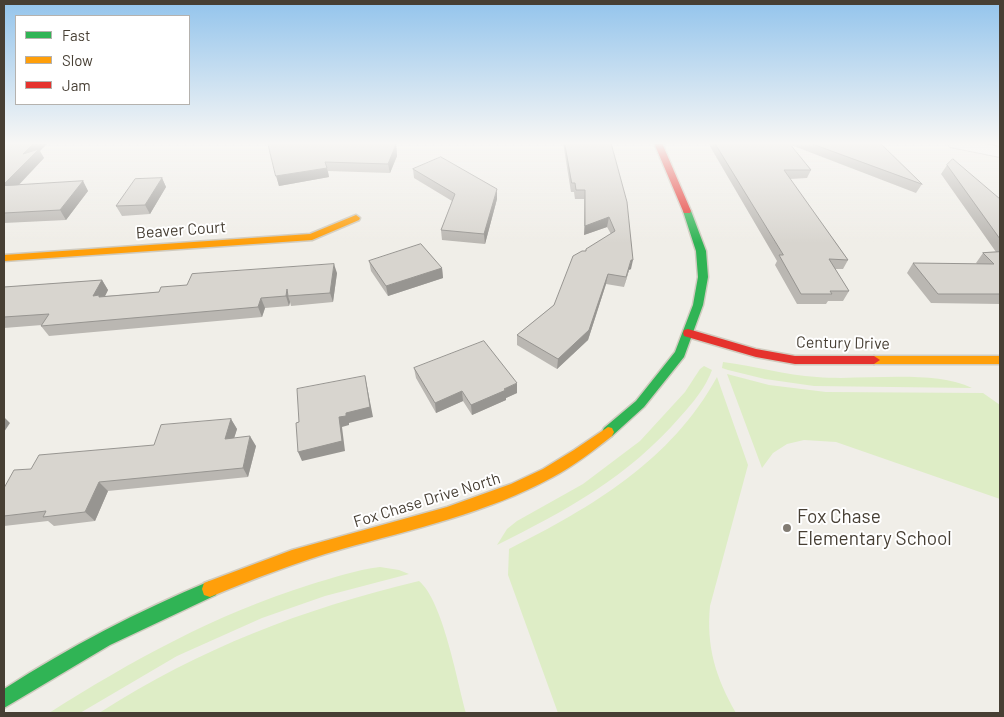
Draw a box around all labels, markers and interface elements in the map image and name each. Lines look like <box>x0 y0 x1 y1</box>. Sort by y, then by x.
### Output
legend <box>15 15 190 105</box>
text: Fast <box>62 26 90 44</box>
text: Slow <box>62 51 93 69</box>
text: Jam <box>62 76 91 94</box>
street label: Beaver Court <box>135 217 227 243</box>
street label: Century Drive <box>796 333 890 353</box>
street label: Fox Chase Drive North <box>351 469 503 531</box>
place label: Fox Chase Elementary School <box>797 506 952 550</box>
marker: Fox Chase Elementary School <box>781 522 793 534</box>

